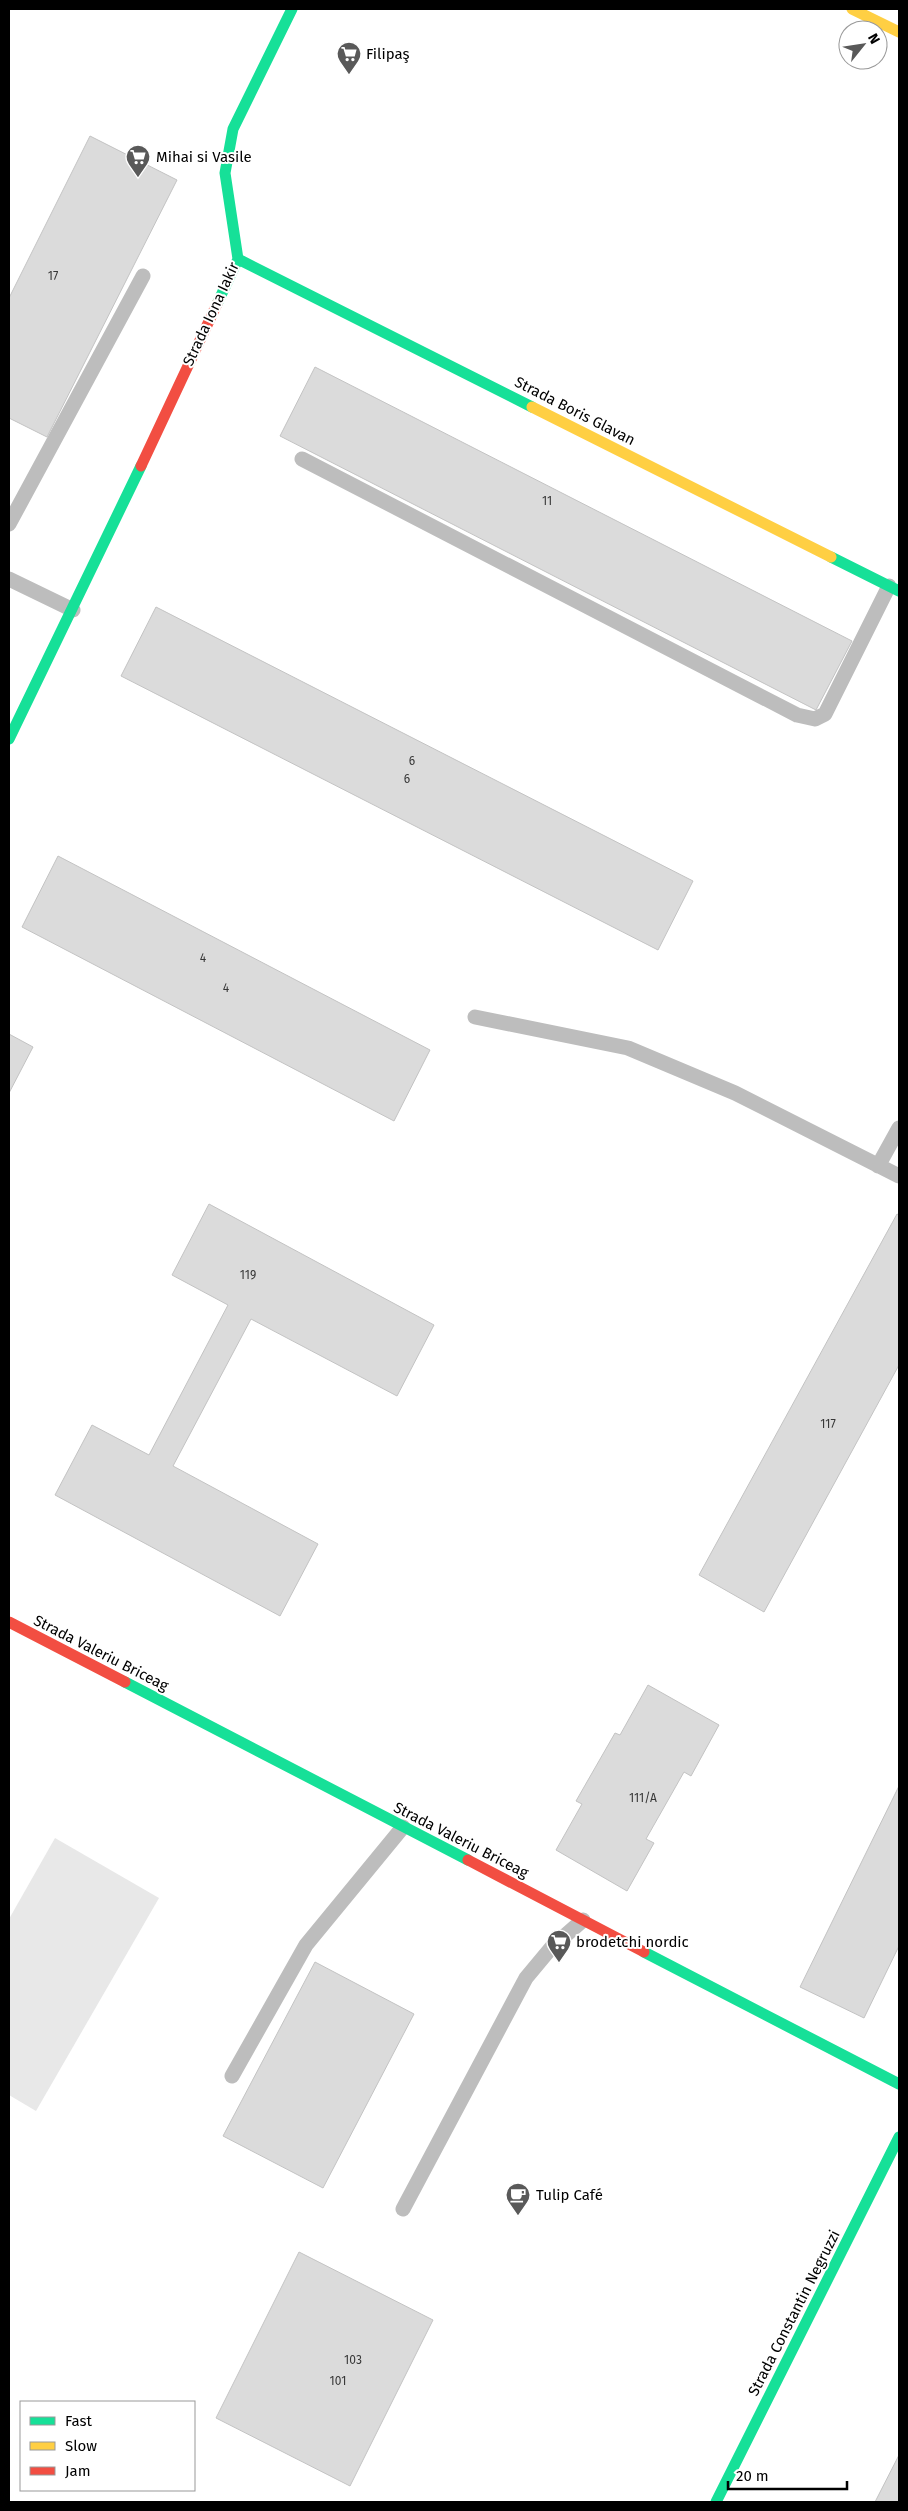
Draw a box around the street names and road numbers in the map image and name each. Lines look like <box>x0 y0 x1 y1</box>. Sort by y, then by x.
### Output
street label: Strada Iona Iakir <box>179 259 243 369</box>
street label: Strada Boris Glavan <box>512 373 638 449</box>
street label: Strada Valeriu Briceag <box>31 1611 172 1695</box>
street label: Strada Valeriu Briceag <box>391 1798 532 1882</box>
street label: Strada Constantin Negruzzi <box>744 2227 844 2399</box>

